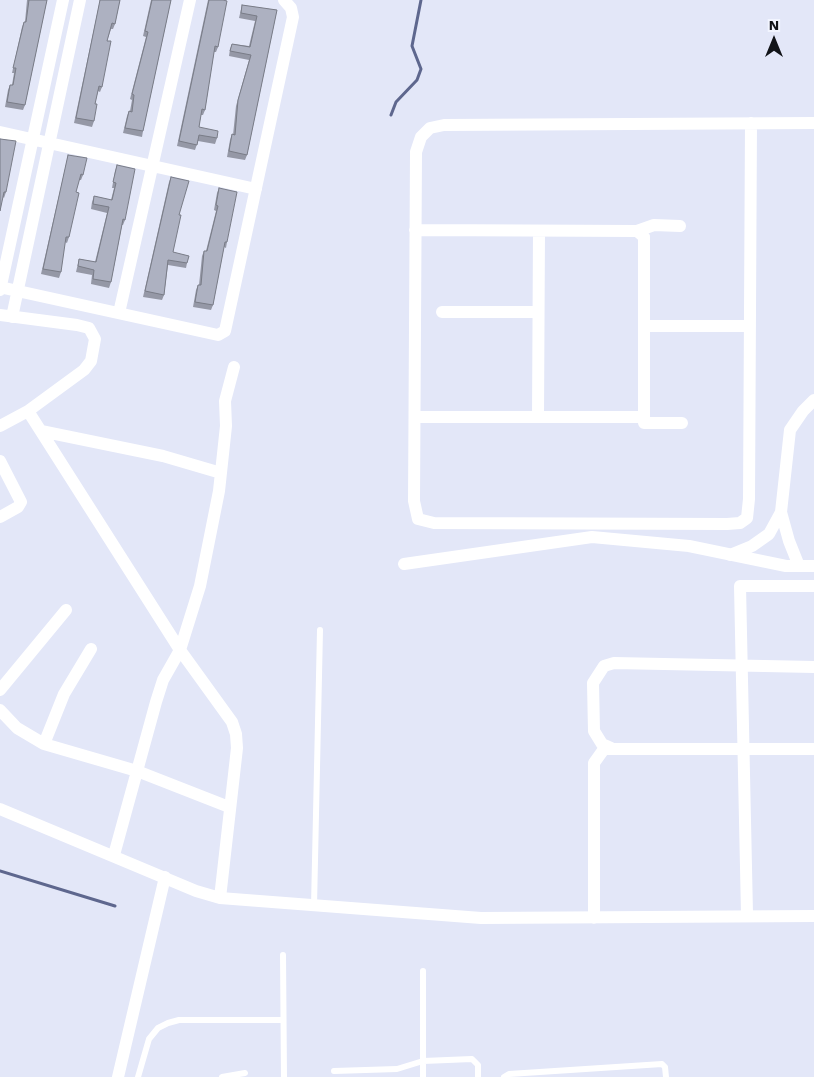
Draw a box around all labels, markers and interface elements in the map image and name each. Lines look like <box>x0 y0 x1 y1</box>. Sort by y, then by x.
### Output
north arrow <box>749 15 799 65</box>
text: N <box>769 17 779 33</box>

